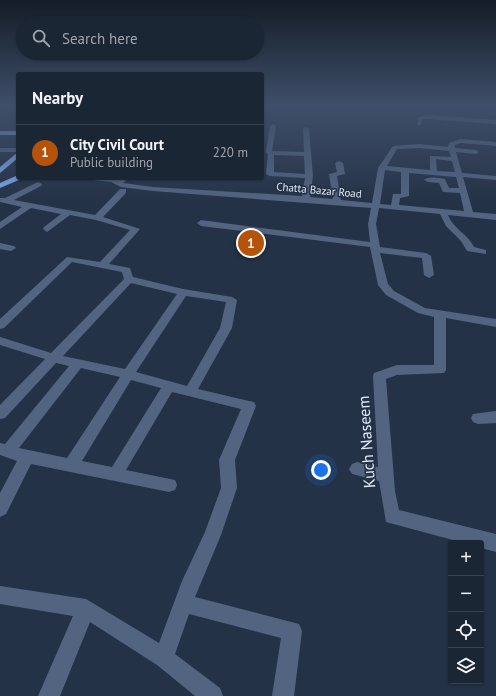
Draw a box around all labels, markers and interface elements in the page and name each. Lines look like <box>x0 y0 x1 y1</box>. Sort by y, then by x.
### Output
search box <box>16 16 264 60</box>
icon: search <box>30 27 52 49</box>
text: Search here <box>62 29 138 48</box>
text: Nearby <box>32 87 83 109</box>
text: City Civil Court <box>70 135 164 154</box>
text: 1 <box>41 144 49 161</box>
text: 220 m <box>213 144 248 161</box>
text: Public building <box>70 154 153 171</box>
street label: Chatta Bazar Road <box>276 179 362 201</box>
pin: 1 <box>238 228 264 258</box>
street label: Kuch Naseem <box>353 395 379 489</box>
your location <box>311 460 331 480</box>
map controls <box>448 540 484 684</box>
button: + <box>448 540 484 576</box>
button: − <box>448 576 484 612</box>
button: locate <box>448 612 484 648</box>
button: layers <box>448 648 484 684</box>

